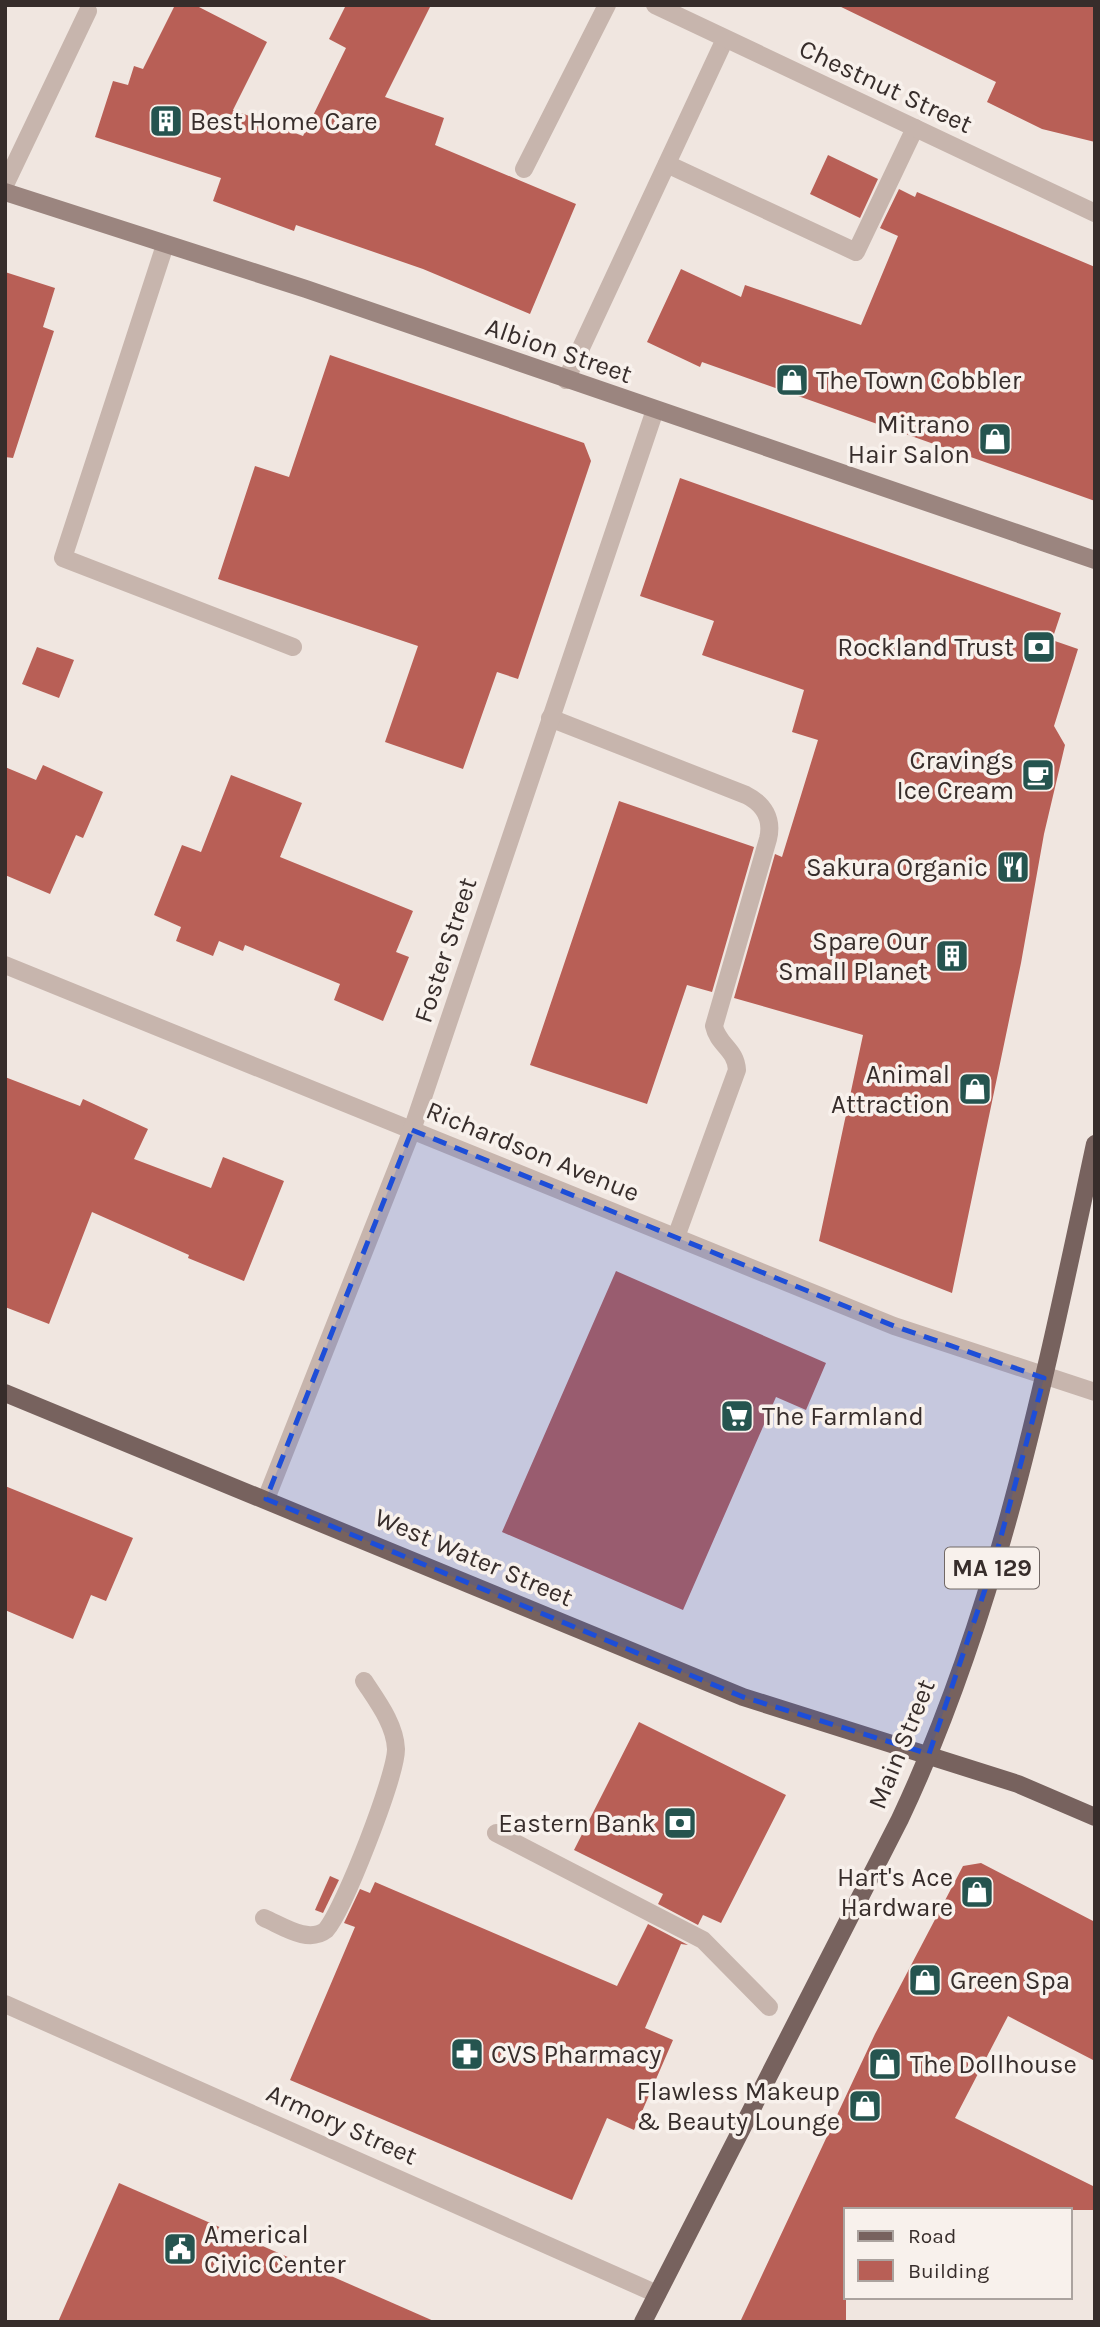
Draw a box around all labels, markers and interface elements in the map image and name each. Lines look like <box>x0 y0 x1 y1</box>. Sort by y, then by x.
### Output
street label: Chestnut Street <box>794 33 977 140</box>
building icon: Best Home Care <box>147 102 185 140</box>
place label: Best Home Care <box>190 106 378 137</box>
street label: Albion Street <box>482 311 636 390</box>
shop icon: The Town Cobbler <box>773 361 811 399</box>
place label: The Town Cobbler <box>816 365 1022 396</box>
place label: Mitrano Hair Salon <box>848 409 970 470</box>
shop icon: Mitrano Hair Salon <box>976 420 1014 458</box>
bank icon: Rockland Trust <box>1020 628 1058 666</box>
place label: Rockland Trust <box>837 632 1014 663</box>
place label: Cravings Ice Cream <box>896 745 1014 806</box>
cafe icon: Cravings Ice Cream <box>1019 756 1057 794</box>
restaurant icon: Sakura Organic <box>994 848 1032 886</box>
place label: Sakura Organic <box>806 852 988 883</box>
street label: Foster Street <box>407 873 484 1027</box>
place label: Spare Our Small Planet <box>778 926 929 987</box>
building icon: Spare Our Small Planet <box>933 937 971 975</box>
place label: Animal Attraction <box>831 1059 950 1120</box>
shop icon: Animal Attraction <box>956 1070 994 1108</box>
street label: Richardson Avenue <box>422 1095 644 1208</box>
supermarket icon: The Farmland <box>718 1397 756 1435</box>
place label: The Farmland <box>762 1401 924 1432</box>
street label: West Water Street <box>370 1502 578 1613</box>
road number: MA 129 <box>945 1548 1039 1588</box>
street label: Main Street <box>861 1675 942 1814</box>
bank icon: Eastern Bank <box>661 1804 699 1842</box>
place label: Eastern Bank <box>498 1808 656 1839</box>
place label: Hart's Ace Hardware <box>837 1862 953 1923</box>
shop icon: Hart's Ace Hardware <box>958 1873 996 1911</box>
shop icon: Green Spa <box>906 1961 944 1999</box>
place label: Green Spa <box>950 1965 1070 1996</box>
pharmacy icon: CVS Pharmacy <box>448 2035 486 2073</box>
place label: CVS Pharmacy <box>491 2039 661 2070</box>
shop icon: The Dollhouse <box>866 2045 904 2083</box>
place label: The Dollhouse <box>910 2049 1077 2080</box>
place label: Flawless Makeup & Beauty Lounge <box>637 2076 840 2137</box>
street label: Armory Street <box>262 2077 422 2172</box>
shop icon: Flawless Makeup & Beauty Lounge <box>846 2087 884 2125</box>
legend <box>844 2208 1072 2299</box>
place label: Americal Civic Center <box>204 2219 346 2280</box>
text: Road <box>908 2224 956 2248</box>
public building icon: Americal Civic Center <box>161 2230 199 2268</box>
text: Building <box>908 2259 989 2283</box>

